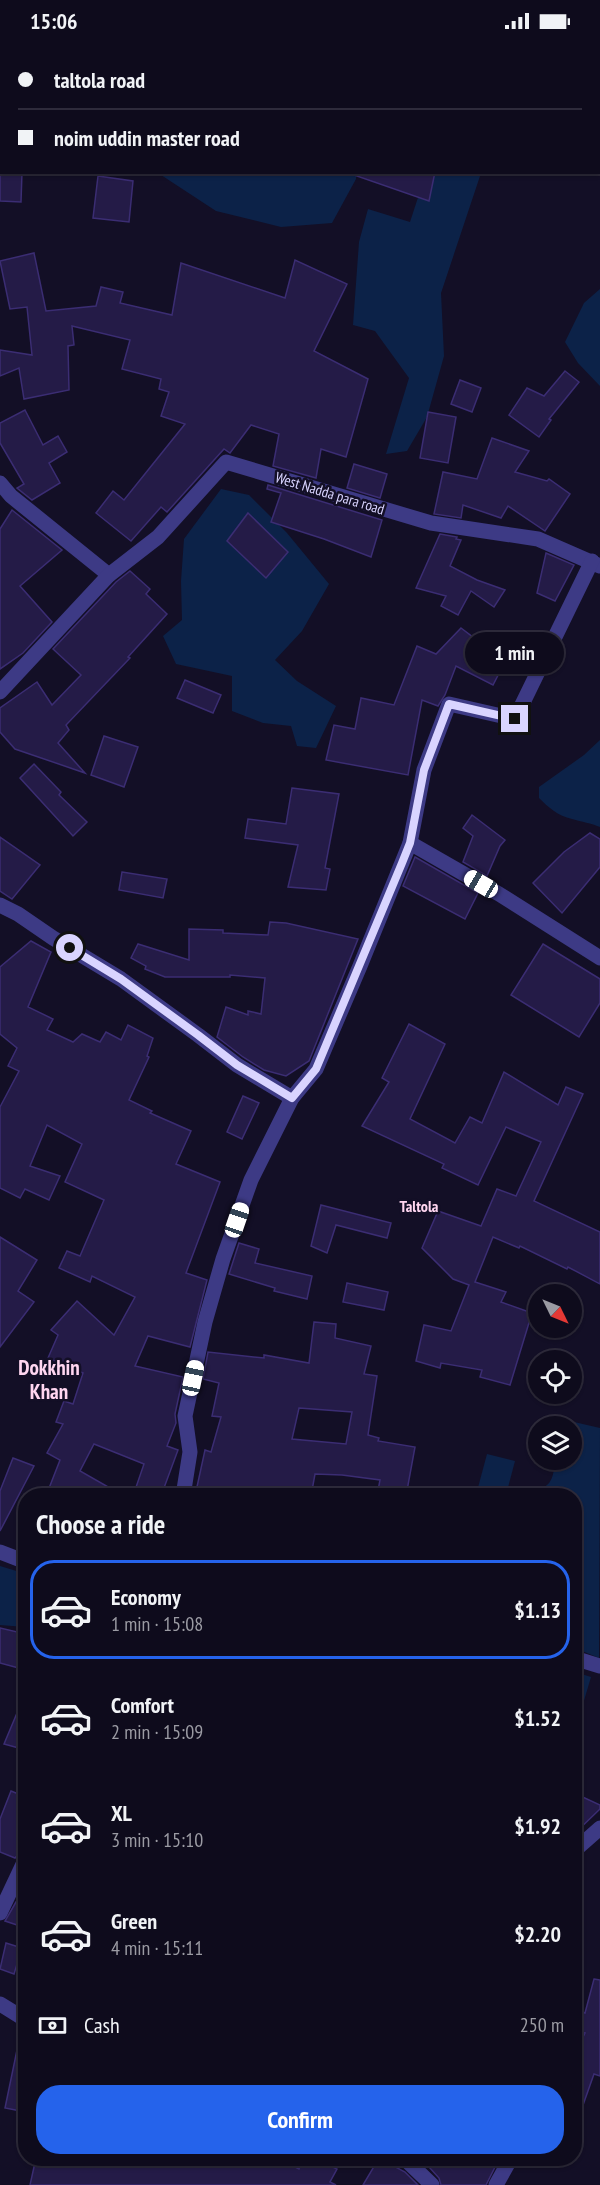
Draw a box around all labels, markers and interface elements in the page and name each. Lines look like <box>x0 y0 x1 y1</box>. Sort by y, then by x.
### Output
text: 15:06 <box>30 7 78 35</box>
text: taltola road <box>54 66 145 94</box>
text: noim uddin master road <box>54 124 240 152</box>
street label: West Nadda para road <box>273 467 387 519</box>
callout: 1 min <box>466 632 564 674</box>
text: 1 min <box>494 640 535 666</box>
route end <box>501 705 528 732</box>
car <box>461 867 501 901</box>
route start <box>56 934 83 961</box>
district label: Taltola <box>400 1196 439 1216</box>
car <box>223 1200 251 1240</box>
north arrow <box>528 1284 582 1338</box>
map controls <box>528 1284 582 1470</box>
button: locate <box>528 1350 582 1404</box>
district label: Dokkhin Khan <box>18 1354 80 1405</box>
car <box>180 1359 206 1397</box>
button: layers <box>528 1416 582 1470</box>
text: Choose a ride <box>36 1507 165 1541</box>
icon: car <box>39 1583 93 1637</box>
text: Economy <box>111 1583 181 1611</box>
text: $1.13 <box>514 1596 561 1624</box>
text: 1 min · 15:08 <box>111 1611 203 1637</box>
icon: car <box>39 1691 93 1745</box>
text: Comfort <box>111 1691 174 1719</box>
text: $1.52 <box>514 1704 561 1732</box>
text: 2 min · 15:09 <box>111 1719 203 1745</box>
icon: car <box>39 1799 93 1853</box>
text: XL <box>111 1799 132 1827</box>
text: $1.92 <box>514 1812 561 1840</box>
text: 3 min · 15:10 <box>111 1827 203 1853</box>
icon: car <box>39 1907 93 1961</box>
text: Green <box>111 1907 157 1935</box>
text: $2.20 <box>514 1920 561 1948</box>
text: 4 min · 15:11 <box>111 1935 203 1961</box>
icon: cash <box>36 2009 69 2042</box>
text: Cash <box>84 2011 120 2039</box>
text: 250 m <box>520 2012 564 2038</box>
button: Confirm <box>36 2085 564 2154</box>

